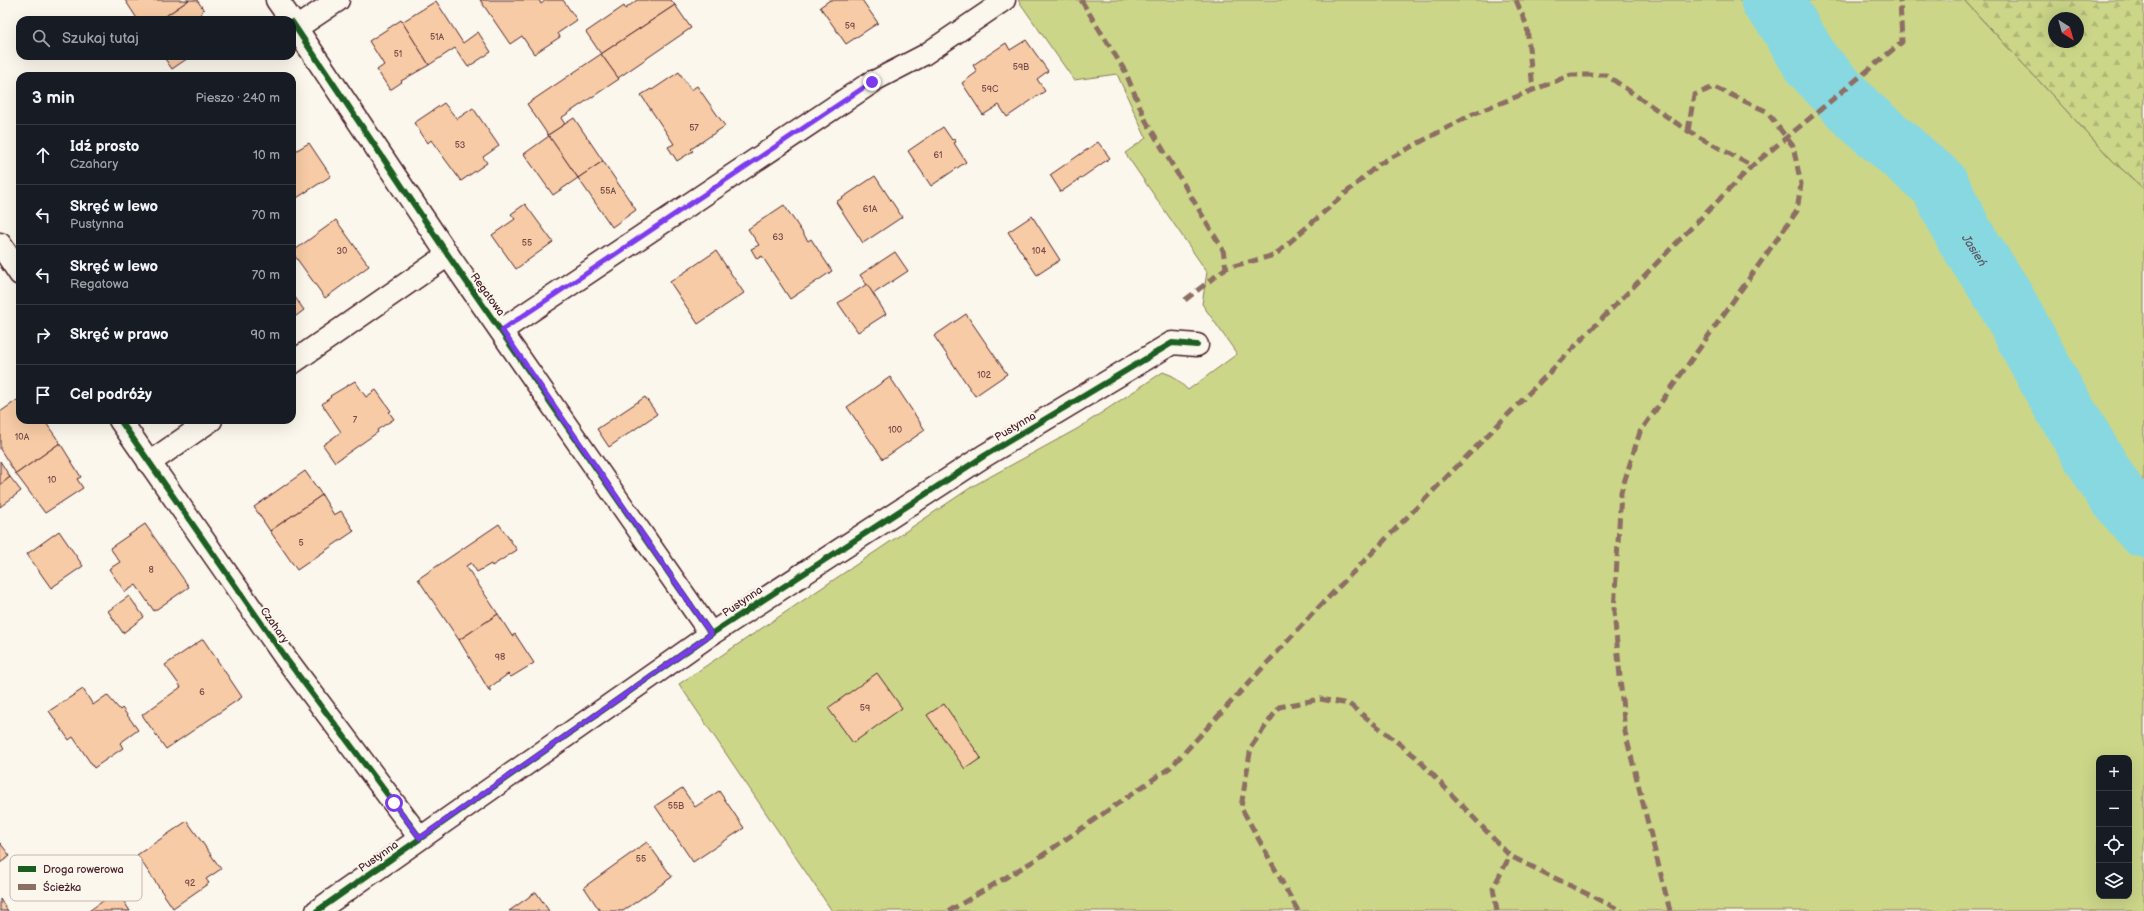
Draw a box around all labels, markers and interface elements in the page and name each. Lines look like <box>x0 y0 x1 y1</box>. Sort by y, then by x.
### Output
north arrow <box>2048 12 2084 48</box>
search box <box>16 16 296 60</box>
house number: 59 <box>845 21 855 32</box>
icon: search <box>30 27 52 49</box>
text: Szukaj tutaj <box>62 29 139 48</box>
house number: 51A <box>430 32 445 43</box>
house number: 51 <box>394 49 402 60</box>
house number: 59B <box>1013 62 1029 73</box>
route end <box>863 73 881 91</box>
house number: 59C <box>982 84 999 95</box>
text: 3 min <box>32 88 75 108</box>
text: Pieszo · 240 m <box>195 90 280 106</box>
house number: 57 <box>689 123 699 134</box>
text: Idź prosto <box>70 137 139 156</box>
house number: 53 <box>455 140 466 151</box>
icon: ahead <box>32 144 54 166</box>
text: 10 m <box>253 147 280 163</box>
house number: 61 <box>934 150 942 161</box>
text: Czahary <box>70 156 118 172</box>
house number: 55A <box>600 186 616 197</box>
text: Skręć w lewo <box>70 197 158 216</box>
icon: left <box>32 204 54 226</box>
house number: 61A <box>863 204 878 215</box>
text: 70 m <box>252 207 280 223</box>
text: Pustynna <box>70 216 124 232</box>
water label: Jasień <box>1958 231 1990 270</box>
house number: 63 <box>772 232 784 243</box>
house number: 55 <box>522 238 532 249</box>
house number: 30 <box>337 246 347 257</box>
house number: 104 <box>1032 246 1047 257</box>
text: Skręć w lewo <box>70 257 158 276</box>
icon: left <box>32 264 54 286</box>
text: 70 m <box>252 267 280 283</box>
street label: Regatowa <box>468 270 507 318</box>
text: Regatowa <box>70 276 129 292</box>
icon: right <box>32 324 54 346</box>
text: Skręć w prawo <box>70 325 169 344</box>
text: 90 m <box>251 327 280 343</box>
house number: 102 <box>977 370 992 381</box>
icon: arrive <box>32 384 54 406</box>
text: Cel podróży <box>70 385 152 404</box>
street label: Pustynna <box>992 409 1038 444</box>
house number: 7 <box>353 415 358 426</box>
house number: 100 <box>888 425 902 436</box>
house number: 10A <box>15 432 30 443</box>
house number: 10 <box>48 475 56 486</box>
house number: 5 <box>298 538 304 549</box>
house number: 8 <box>148 565 154 576</box>
street label: Pustynna <box>720 583 765 620</box>
street label: Czahary <box>258 605 292 646</box>
house number: 98 <box>495 652 505 663</box>
house number: 6 <box>199 687 205 698</box>
house number: 59 <box>860 703 870 714</box>
map controls <box>2096 755 2132 899</box>
button: + <box>2096 755 2132 791</box>
button: − <box>2096 791 2132 827</box>
route start <box>385 794 403 812</box>
house number: 55B <box>668 801 684 812</box>
button: locate <box>2096 827 2132 863</box>
street label: Pustynna <box>356 838 401 875</box>
house number: 55 <box>636 854 646 865</box>
legend <box>10 855 142 901</box>
text: Droga rowerowa <box>43 863 124 876</box>
button: layers <box>2096 863 2132 899</box>
house number: 92 <box>185 878 196 889</box>
text: Ścieżka <box>43 880 81 894</box>

